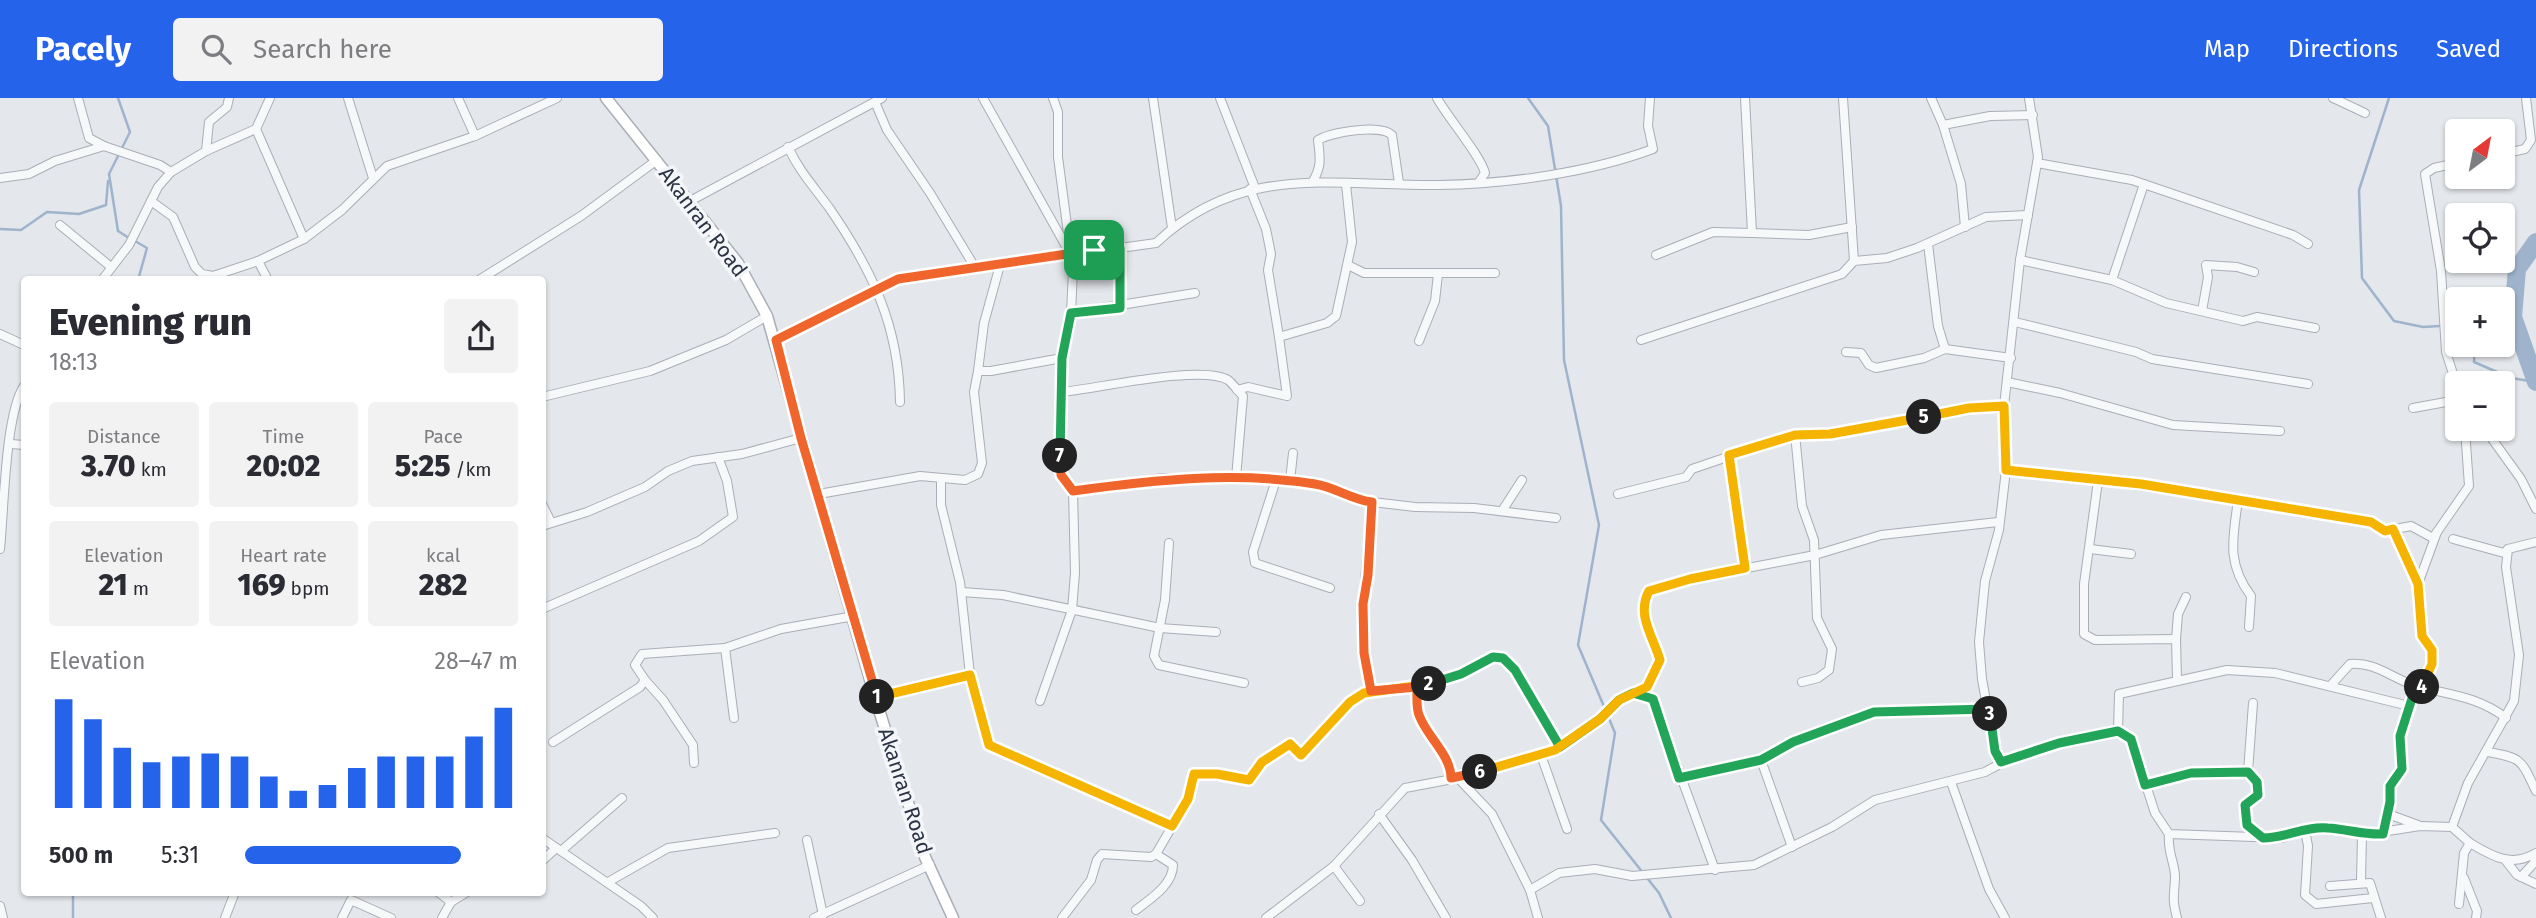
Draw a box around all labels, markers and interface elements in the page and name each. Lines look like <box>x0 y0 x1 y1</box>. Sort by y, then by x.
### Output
search box <box>173 18 663 81</box>
text: Pacely <box>35 29 131 69</box>
icon: search <box>197 30 235 68</box>
text: Search here <box>253 34 392 65</box>
text: Map <box>2204 35 2250 63</box>
text: Directions <box>2288 35 2398 63</box>
text: Saved <box>2436 35 2501 63</box>
north arrow <box>2445 119 2515 189</box>
map controls <box>2445 119 2515 441</box>
street label: Akanran Road <box>653 162 753 282</box>
button: locate <box>2445 203 2515 273</box>
pin <box>1064 220 1124 280</box>
icon: arrive <box>1075 231 1113 269</box>
button: + <box>2445 287 2515 357</box>
text: Evening run <box>49 299 252 345</box>
button: share <box>444 299 518 373</box>
text: 18:13 <box>49 348 98 376</box>
button: − <box>2445 371 2515 441</box>
pin: 5 <box>1906 400 1941 434</box>
text: 5 <box>1918 405 1929 428</box>
text: Distance <box>87 425 161 448</box>
text: Time <box>263 425 304 448</box>
text: Pace <box>423 425 463 448</box>
pin: 7 <box>1042 438 1078 474</box>
text: 7 <box>1055 444 1064 467</box>
text: 3.70 <box>81 448 136 484</box>
text: 20:02 <box>247 448 320 484</box>
text: 5:25 <box>395 448 451 484</box>
text: km <box>136 458 167 481</box>
text: /km <box>451 458 491 481</box>
text: Elevation <box>84 544 164 567</box>
text: Heart rate <box>240 544 327 567</box>
text: kcal <box>426 544 460 567</box>
text: 21 <box>99 567 128 603</box>
text: 169 <box>238 567 286 603</box>
text: 282 <box>419 567 468 603</box>
text: m <box>128 577 149 600</box>
text: bpm <box>286 577 329 600</box>
text: Elevation <box>49 647 145 675</box>
text: 28–47 m <box>435 647 518 675</box>
pin: 2 <box>1412 666 1446 702</box>
pin: 4 <box>2404 670 2440 704</box>
text: 2 <box>1424 672 1433 695</box>
text: 4 <box>2416 675 2427 698</box>
pin: 1 <box>860 680 894 714</box>
text: 1 <box>872 685 881 708</box>
pin: 3 <box>1972 696 2008 732</box>
text: 3 <box>1985 702 1994 725</box>
street label: Akanran Road <box>872 725 938 857</box>
pin: 6 <box>1462 754 1498 790</box>
text: 6 <box>1474 760 1485 783</box>
text: 500 m <box>49 841 113 869</box>
text: 5:31 <box>161 841 199 869</box>

